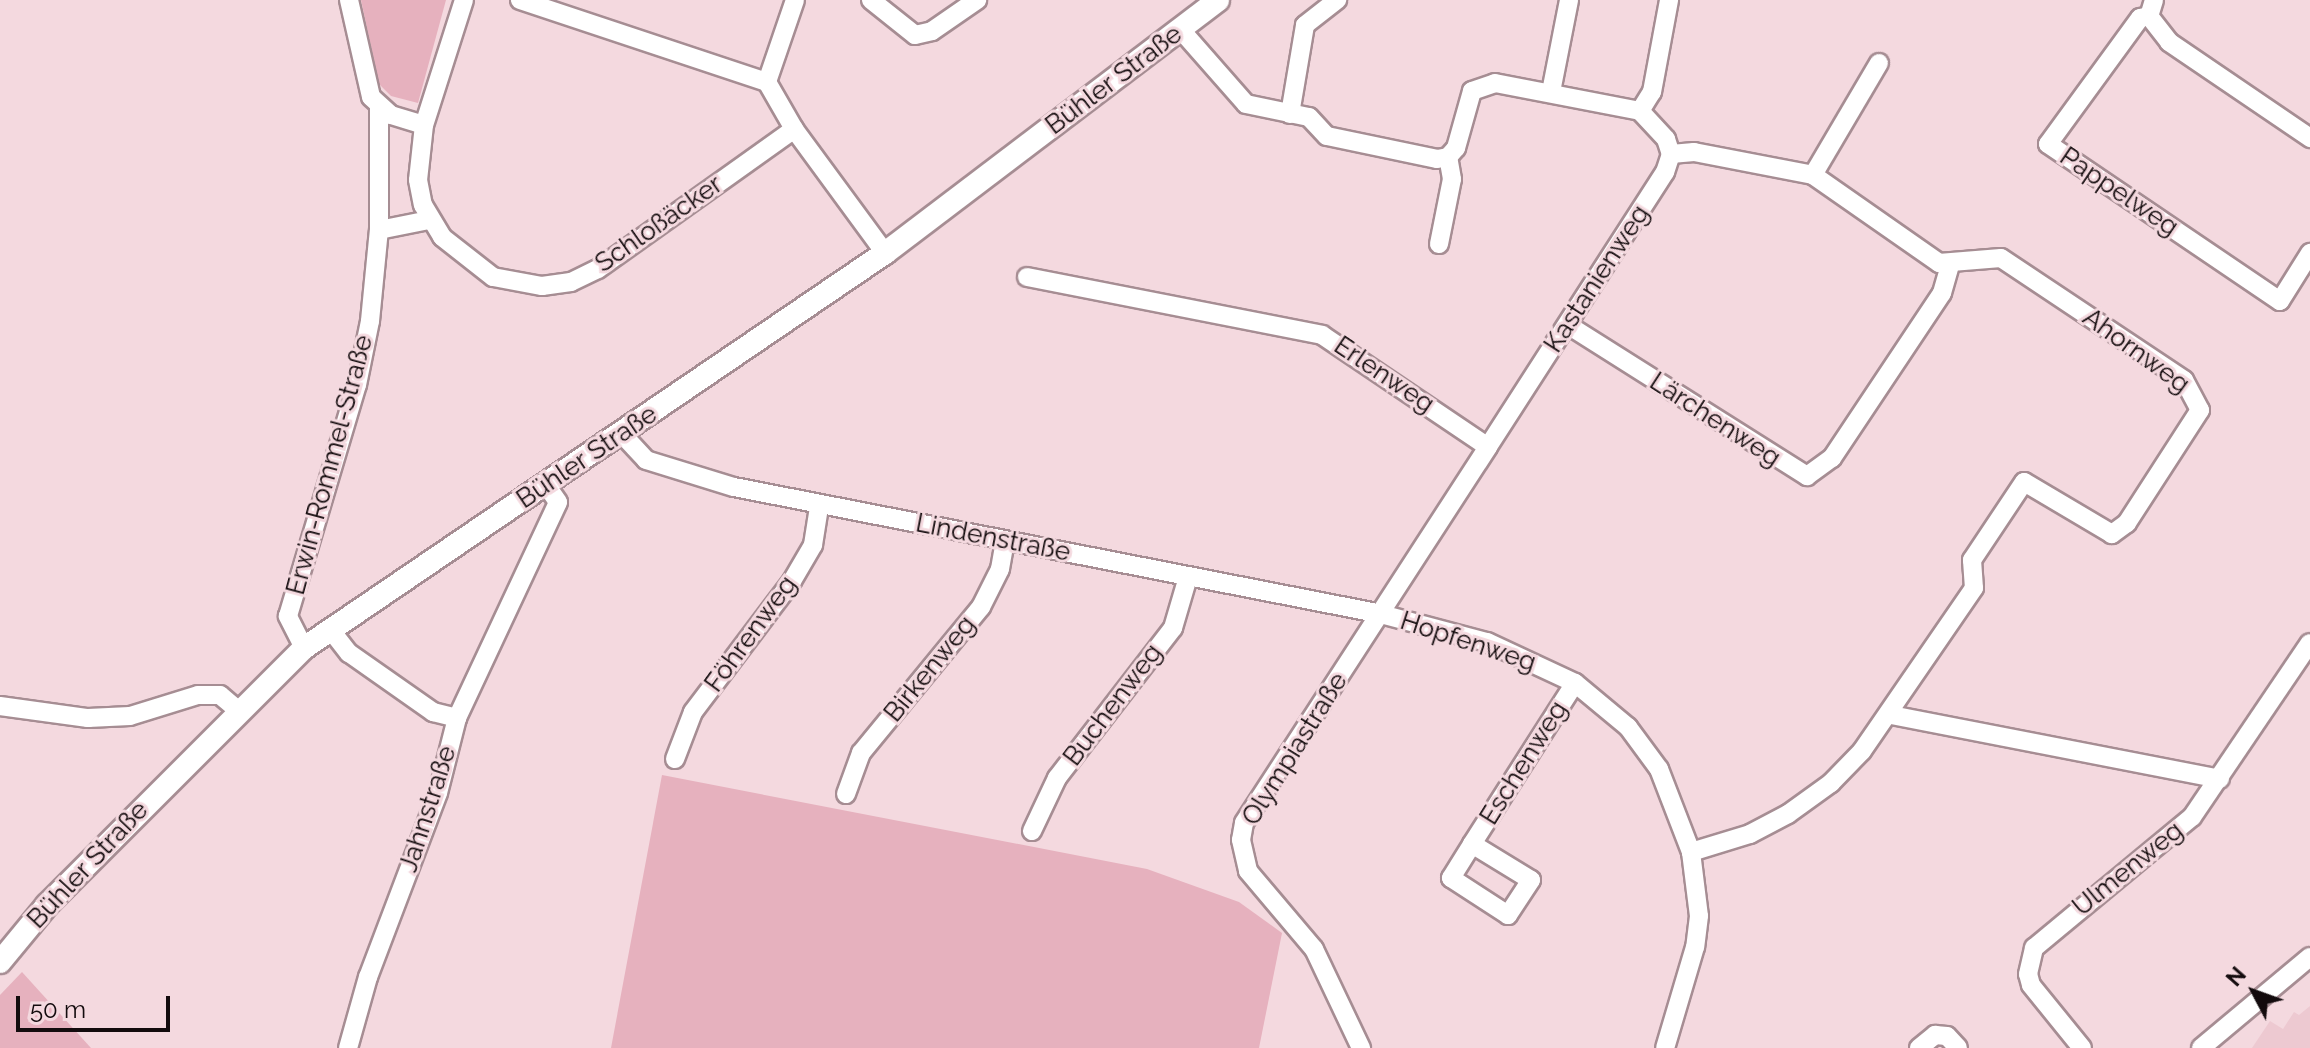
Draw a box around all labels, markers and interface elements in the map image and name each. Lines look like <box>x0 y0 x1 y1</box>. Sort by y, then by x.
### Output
street label: Bühler Straße <box>1039 18 1189 142</box>
street label: Pappelweg <box>2054 141 2184 243</box>
street label: Schloßäcker <box>589 169 729 279</box>
street label: Kastanienweg <box>1538 200 1656 358</box>
street label: Ahornweg <box>2077 302 2195 400</box>
street label: Erlenweg <box>1328 330 1440 420</box>
street label: Erwin-Rommel-Straße <box>280 332 380 598</box>
street label: Lärchenweg <box>1644 366 1786 474</box>
street label: Bühler Straße <box>511 398 663 516</box>
street label: Lindenstraße <box>913 508 1073 568</box>
street label: Föhrenweg <box>698 570 804 698</box>
street label: Hopfenweg <box>1396 605 1540 679</box>
street label: Birkenweg <box>878 610 982 728</box>
street label: Buchenweg <box>1057 638 1169 772</box>
street label: Olympiastraße <box>1236 667 1354 831</box>
street label: Eschenweg <box>1474 695 1574 831</box>
street label: Jahnstraße <box>393 742 463 876</box>
street label: Bühler Straße <box>21 795 155 935</box>
street label: Ulmenweg <box>2067 815 2189 923</box>
north arrow <box>2214 952 2294 1032</box>
text: N <box>2221 961 2251 991</box>
scale bar <box>20 980 174 1030</box>
text: 50 m <box>30 995 86 1024</box>

